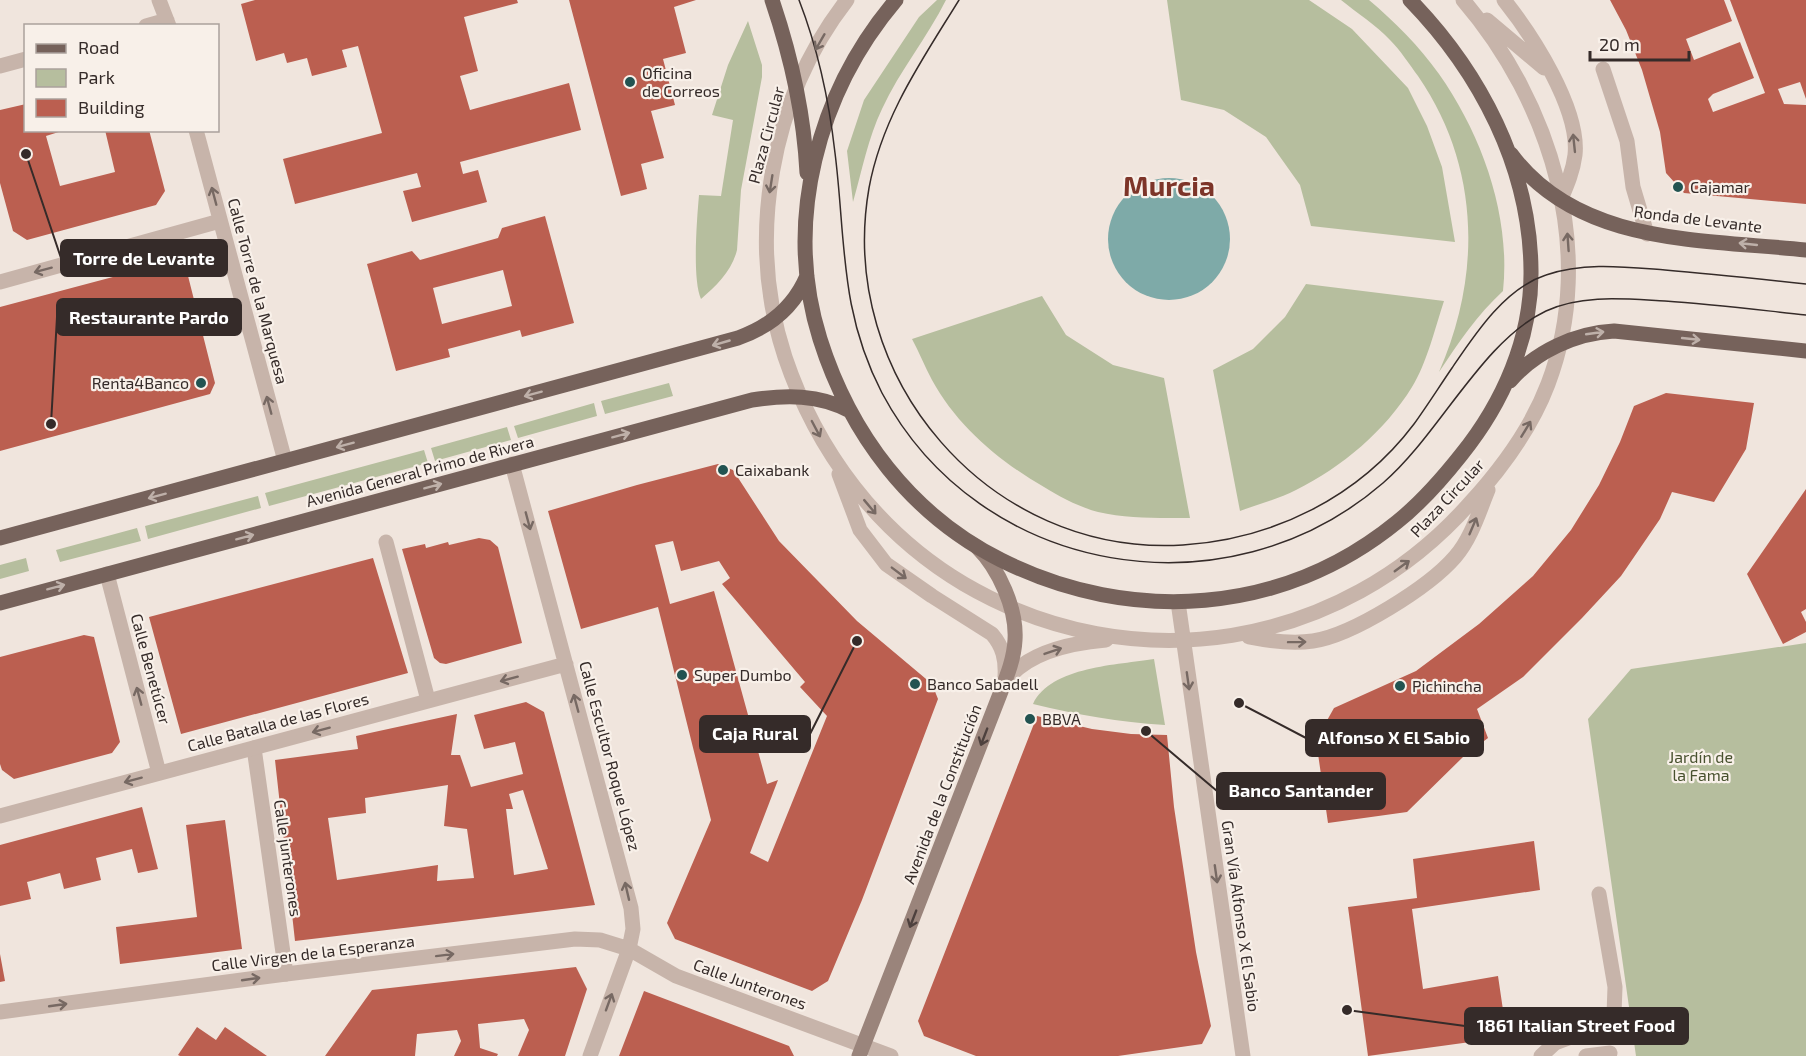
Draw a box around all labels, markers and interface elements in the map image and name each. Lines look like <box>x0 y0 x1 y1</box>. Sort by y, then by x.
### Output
legend <box>24 24 219 132</box>
scale bar <box>1590 24 1689 62</box>
one-way arrow <box>813 33 825 50</box>
text: 20 m <box>1599 33 1640 55</box>
text: Road <box>78 36 119 58</box>
place label: Oficina de Correos <box>642 63 720 100</box>
text: Park <box>78 66 115 88</box>
marker: Oficina de Correos <box>623 75 637 89</box>
street label: Plaza Circular <box>743 84 788 185</box>
text: Building <box>78 96 145 118</box>
one-way arrow <box>1568 134 1579 154</box>
district label: Murcia <box>1123 168 1215 202</box>
one-way arrow <box>766 173 777 193</box>
place label: Cajamar <box>1690 177 1750 197</box>
marker: Cajamar <box>1671 180 1685 194</box>
one-way arrow <box>207 187 219 206</box>
street label: Calle Torre de la Marquesa <box>224 196 292 386</box>
street label: Ronda de Levante <box>1633 201 1763 236</box>
one-way arrow <box>1562 232 1573 252</box>
one-way arrow <box>1738 238 1758 249</box>
callout: Torre de Levante <box>61 240 227 276</box>
text: Torre de Levante <box>73 247 215 269</box>
one-way arrow <box>33 265 52 276</box>
callout: Restaurante Pardo <box>57 299 241 335</box>
text: Restaurante Pardo <box>69 306 229 328</box>
one-way arrow <box>1585 327 1604 338</box>
one-way arrow <box>1681 334 1701 345</box>
one-way arrow <box>712 338 731 349</box>
place label: Renta4Banco <box>92 373 189 392</box>
marker: Renta4Banco <box>194 376 208 390</box>
one-way arrow <box>524 389 543 400</box>
one-way arrow <box>263 396 275 415</box>
one-way arrow <box>810 420 822 437</box>
one-way arrow <box>1521 421 1533 438</box>
one-way arrow <box>611 429 630 440</box>
street label: Avenida General Primo de Rivera <box>304 431 536 510</box>
one-way arrow <box>336 440 355 451</box>
street label: Plaza Circular <box>1406 454 1488 541</box>
place label: Caixabank <box>735 460 809 479</box>
marker: Caixabank <box>716 463 730 477</box>
one-way arrow <box>423 479 442 491</box>
one-way arrow <box>148 490 167 502</box>
one-way arrow <box>863 498 876 514</box>
one-way arrow <box>522 511 534 530</box>
one-way arrow <box>1468 517 1479 536</box>
one-way arrow <box>235 530 254 542</box>
one-way arrow <box>1394 559 1410 572</box>
one-way arrow <box>890 567 906 579</box>
one-way arrow <box>47 581 66 593</box>
street label: Calle Benetúcer <box>128 611 176 727</box>
one-way arrow <box>1286 636 1306 648</box>
one-way arrow <box>1043 645 1062 656</box>
street label: Calle Escultor Roque López <box>576 659 645 853</box>
place label: Super Dumbo <box>694 665 792 684</box>
marker: Super Dumbo <box>675 668 689 682</box>
one-way arrow <box>1183 671 1194 691</box>
one-way arrow <box>500 674 519 685</box>
place label: Banco Sabadell <box>927 674 1039 693</box>
place label: Pichincha <box>1412 676 1482 695</box>
marker: Banco Sabadell <box>908 677 922 691</box>
marker: Pichincha <box>1393 679 1407 693</box>
one-way arrow <box>133 687 144 706</box>
street label: Calle Batalla de las Flores <box>185 688 371 755</box>
one-way arrow <box>570 693 582 712</box>
street label: Avenida de la Constitución <box>898 701 985 886</box>
place label: BBVA <box>1042 709 1081 728</box>
marker: BBVA <box>1023 712 1037 726</box>
callout: Caja Rural <box>700 716 810 752</box>
callout: Alfonso X El Sabio <box>1306 720 1483 756</box>
text: Caja Rural <box>712 722 798 744</box>
one-way arrow <box>312 724 331 736</box>
text: Alfonso X El Sabio <box>1318 726 1470 748</box>
one-way arrow <box>977 727 988 746</box>
park label: Jardín de la Fama <box>1669 747 1733 784</box>
callout: Banco Santander <box>1217 773 1385 809</box>
one-way arrow <box>123 775 142 786</box>
text: Banco Santander <box>1229 779 1374 801</box>
street label: Calle junterones <box>270 798 306 918</box>
street label: Gran Vía Alfonso X El Sabio <box>1219 819 1264 1013</box>
one-way arrow <box>1211 864 1222 884</box>
one-way arrow <box>621 882 633 901</box>
one-way arrow <box>906 909 917 927</box>
street label: Calle Virgen de la Esperanza <box>210 931 416 974</box>
one-way arrow <box>434 949 454 960</box>
street label: Calle Junterones <box>691 954 809 1013</box>
one-way arrow <box>241 973 261 984</box>
one-way arrow <box>605 993 616 1012</box>
one-way arrow <box>48 999 67 1010</box>
callout: 1861 Italian Street Food <box>1465 1008 1688 1044</box>
text: 1861 Italian Street Food <box>1477 1014 1675 1036</box>

